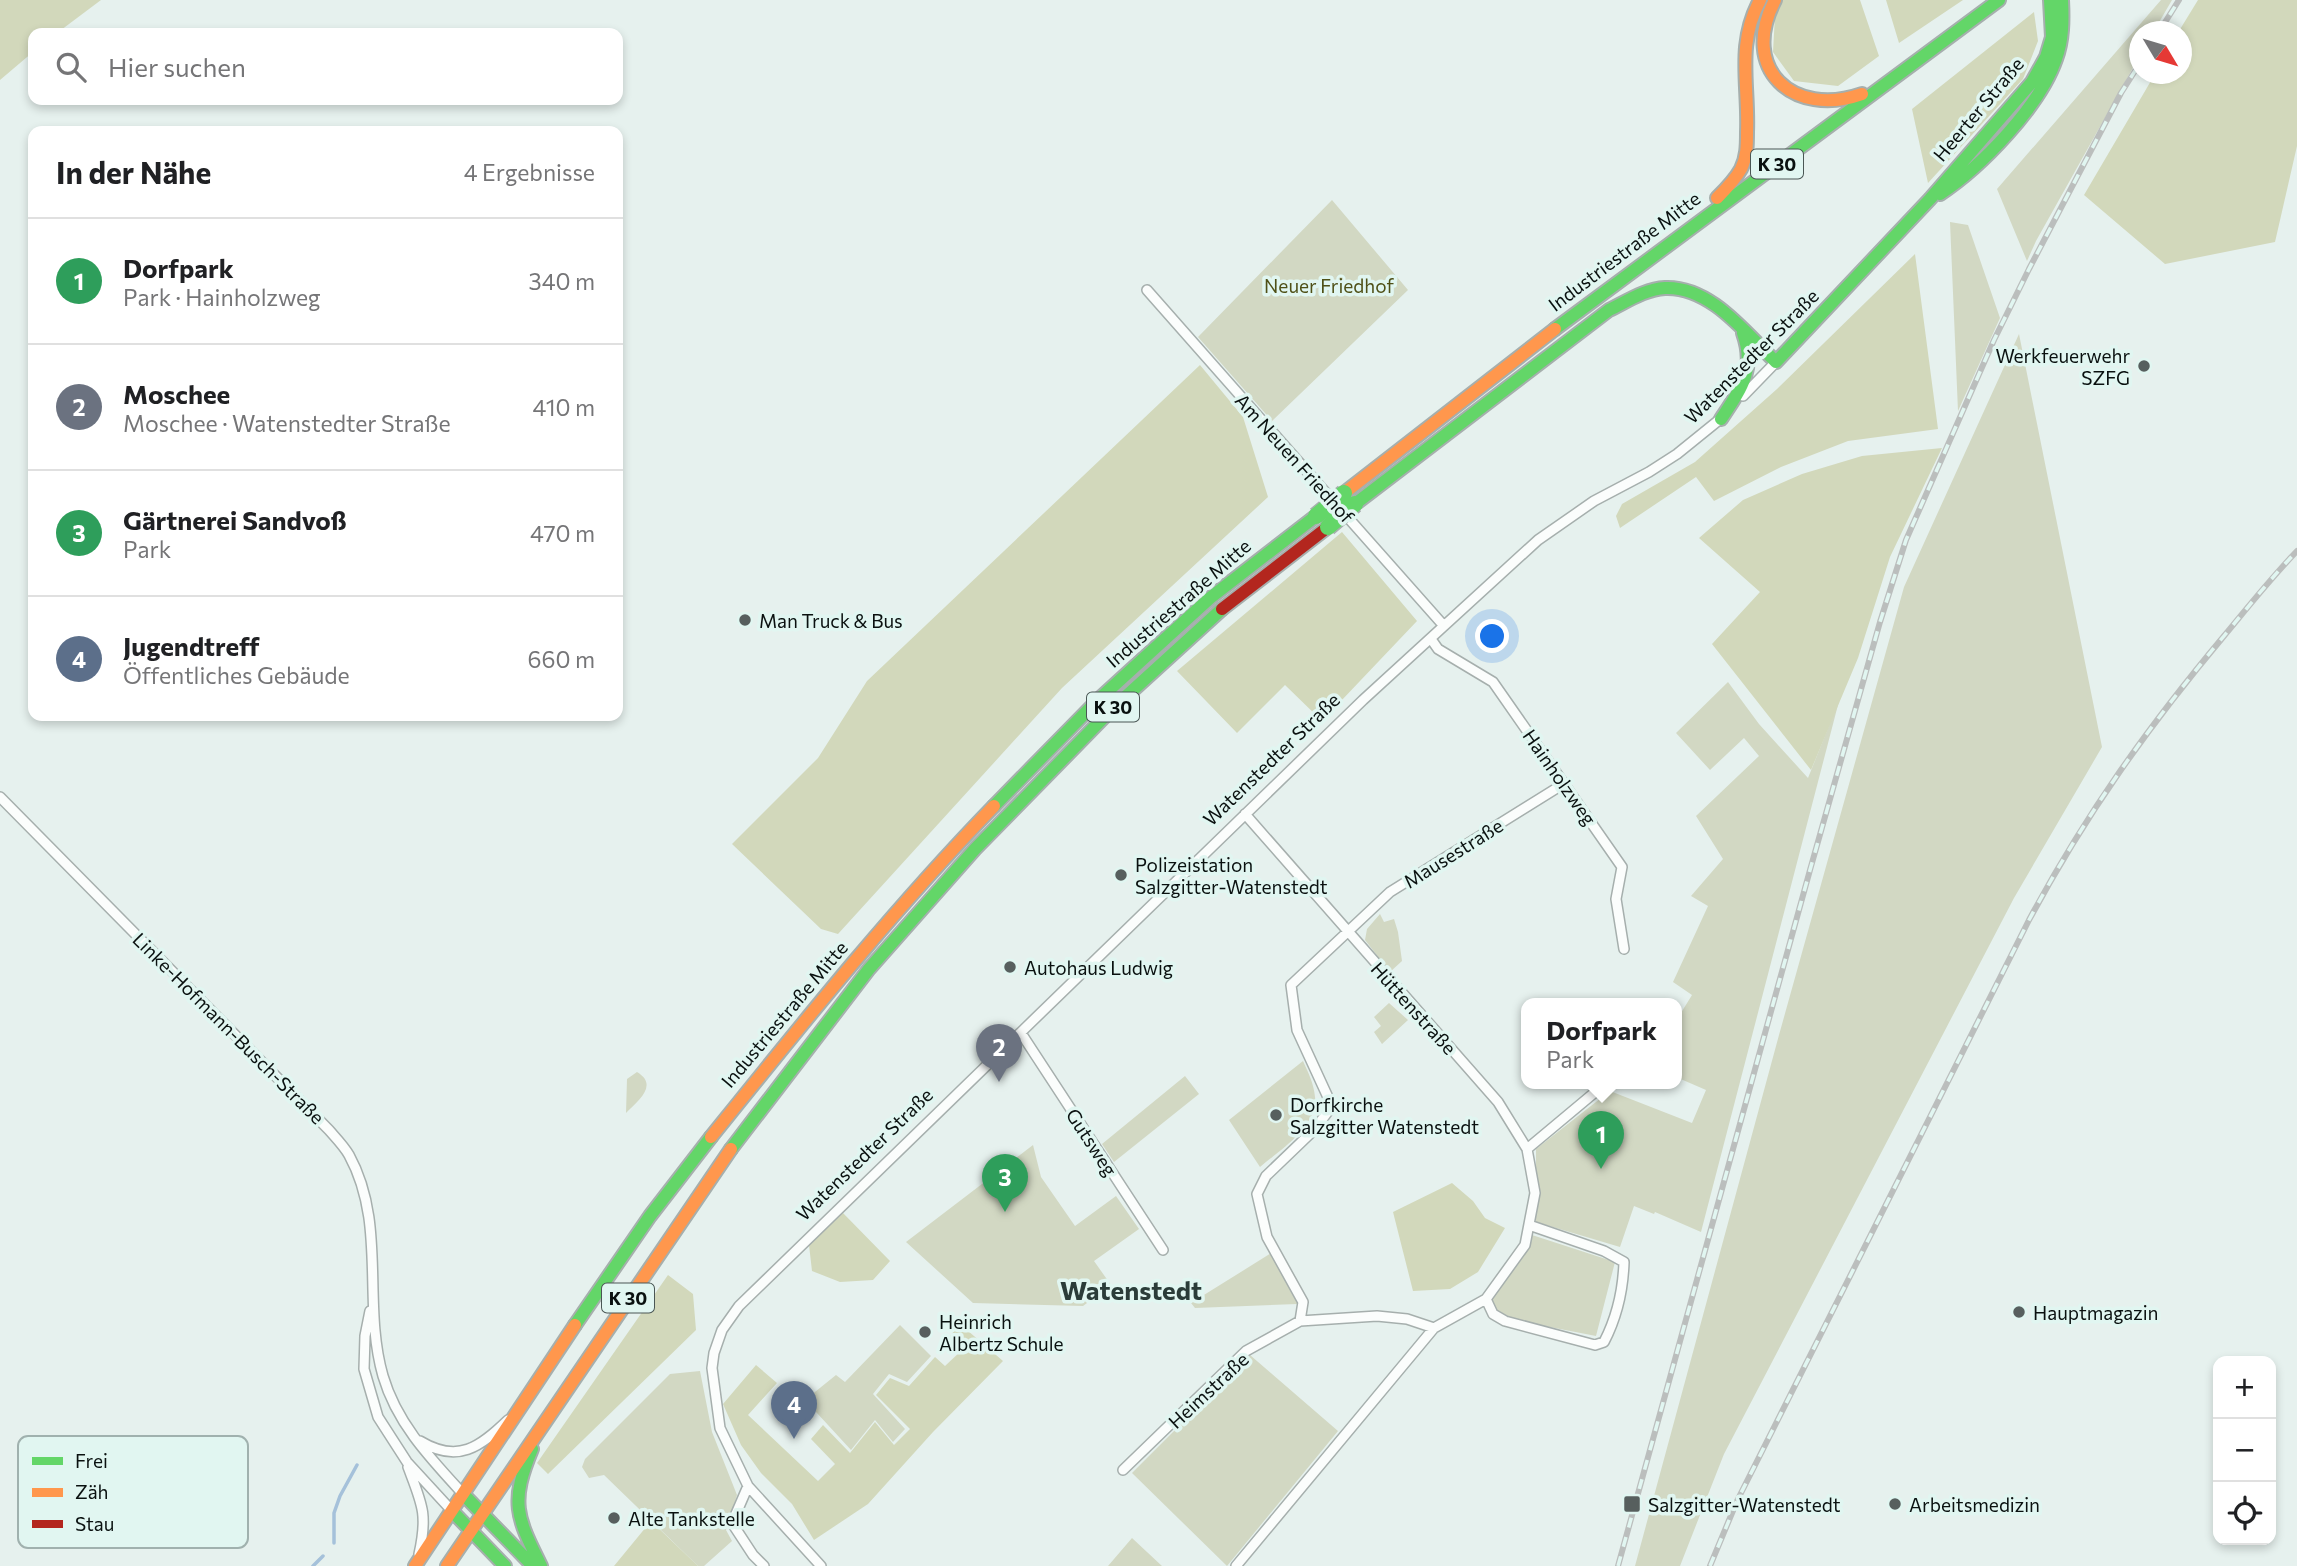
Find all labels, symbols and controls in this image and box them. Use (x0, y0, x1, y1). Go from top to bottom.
north arrow (2129, 21, 2192, 84)
search box (28, 28, 623, 105)
icon: search (52, 48, 90, 86)
text: Hier suchen (108, 51, 246, 82)
street label: Heerter Straße (1928, 52, 2028, 166)
road number: K 30 (1751, 149, 1803, 178)
text: In der Nähe (56, 153, 211, 190)
text: 4 Ergebnisse (464, 158, 595, 186)
street label: Industriestraße Mitte (1544, 186, 1704, 316)
text: Dorfpark (123, 252, 234, 283)
text: 1 (74, 267, 84, 295)
text: 340 m (529, 267, 595, 295)
park label: Neuer Friedhof (1264, 274, 1394, 297)
text: Park · Hainholzweg (123, 283, 321, 311)
street label: Watenstedter Straße (1679, 284, 1823, 428)
place label: Werkfeuerwehr SZFG (1995, 344, 2130, 389)
marker: Werkfeuerwehr SZFG (2136, 358, 2152, 374)
text: Moschee (123, 378, 230, 409)
street label: Am Neuen Friedhof (1231, 388, 1360, 528)
text: 2 (72, 393, 86, 421)
text: 410 m (533, 393, 595, 421)
text: Moschee · Watenstedter Straße (123, 409, 451, 437)
text: Gärtnerei Sandvoß (123, 504, 347, 535)
text: 3 (72, 519, 86, 547)
text: 470 m (530, 519, 595, 547)
street label: Industriestraße Mitte (1101, 534, 1255, 672)
text: Park (123, 535, 171, 563)
place label: Man Truck & Bus (759, 609, 903, 632)
marker: Man Truck & Bus (737, 612, 753, 628)
your location (1475, 619, 1509, 653)
text: Jugendtreff (123, 630, 260, 661)
text: 4 (72, 645, 86, 673)
text: 660 m (528, 645, 595, 673)
text: Öffentliches Gebäude (123, 661, 350, 689)
street label: Watenstedter Straße (1198, 688, 1344, 830)
road number: K 30 (1087, 692, 1139, 722)
street label: Hainholzweg (1519, 725, 1601, 829)
street label: Mausestraße (1399, 813, 1507, 893)
place label: Polizeistation Salzgitter-Watenstedt (1135, 853, 1328, 898)
marker: Polizeistation Salzgitter-Watenstedt (1113, 867, 1129, 883)
street label: Linke-Hofmann-Busch-Straße (128, 927, 330, 1129)
street label: Industriestraße Mitte (716, 936, 852, 1092)
place label: Autohaus Ludwig (1024, 956, 1173, 979)
street label: Hüttenstraße (1366, 957, 1462, 1059)
marker: Autohaus Ludwig (1002, 959, 1018, 975)
popup (1521, 998, 1682, 1089)
text: Dorfpark (1546, 1014, 1657, 1045)
pin: 2 (976, 1024, 1022, 1082)
text: Park (1546, 1045, 1594, 1073)
street label: Watenstedter Straße (791, 1083, 937, 1225)
place label: Dorfkirche Salzgitter Watenstedt (1290, 1093, 1479, 1138)
street label: Gutsweg (1062, 1104, 1122, 1180)
marker: Dorfkirche Salzgitter Watenstedt (1268, 1107, 1284, 1123)
pin: 1 (1578, 1111, 1624, 1169)
pin: 3 (982, 1154, 1028, 1212)
district label: Watenstedt (1060, 1274, 1202, 1305)
road number: K 30 (602, 1283, 654, 1312)
place label: Hauptmagazin (2033, 1301, 2159, 1324)
marker: Hauptmagazin (2011, 1304, 2027, 1320)
place label: Heinrich Albertz Schule (939, 1310, 1064, 1355)
marker: Heinrich Albertz Schule (917, 1324, 933, 1340)
street label: Heimstraße (1163, 1347, 1253, 1433)
map controls (2213, 1356, 2276, 1545)
button: + (2213, 1356, 2276, 1419)
pin: 4 (771, 1381, 817, 1439)
button: − (2213, 1419, 2276, 1482)
legend (18, 1436, 248, 1548)
text: Frei (75, 1449, 108, 1472)
text: Zäh (75, 1480, 109, 1503)
button: locate (2213, 1482, 2276, 1545)
place label: Salzgitter-Watenstedt (1648, 1493, 1841, 1516)
place label: Arbeitsmedizin (1909, 1493, 2040, 1516)
marker: Salzgitter-Watenstedt (1622, 1494, 1642, 1514)
marker: Arbeitsmedizin (1887, 1496, 1903, 1512)
place label: Alte Tankstelle (628, 1507, 755, 1530)
marker: Alte Tankstelle (606, 1510, 622, 1526)
text: Stau (75, 1512, 114, 1535)

